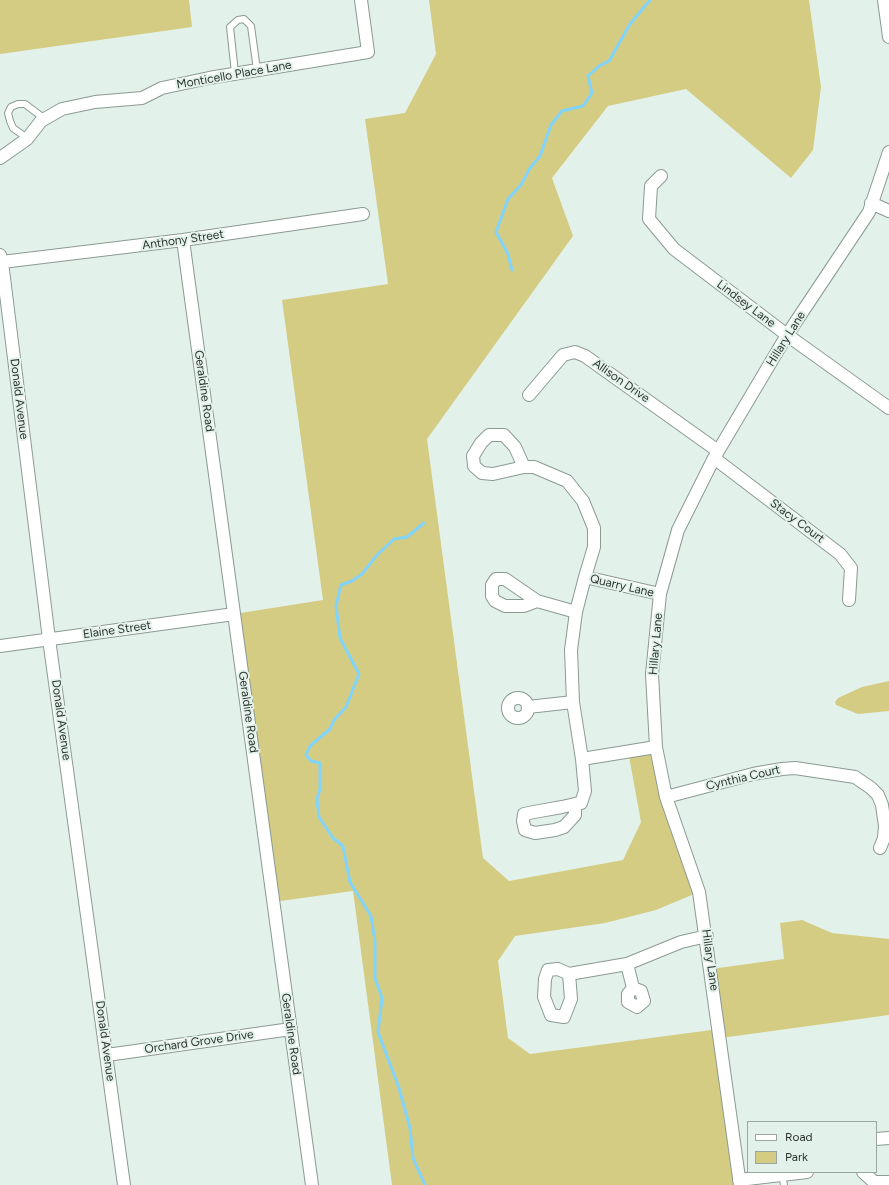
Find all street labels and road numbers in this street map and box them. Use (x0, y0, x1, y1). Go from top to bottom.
street label: Monticello Place Lane (175, 58, 293, 92)
street label: Anthony Street (141, 227, 225, 253)
street label: Lindsey Lane (714, 277, 778, 331)
street label: Hillary Lane (763, 309, 809, 369)
street label: Geraldine Road (191, 349, 217, 433)
street label: Allison Drive (590, 356, 652, 406)
street label: Donald Avenue (7, 358, 31, 440)
street label: Stacy Court (767, 496, 827, 546)
street label: Quarry Lane (589, 572, 655, 600)
street label: Hillary Lane (646, 612, 666, 676)
street label: Elaine Street (82, 618, 152, 642)
street label: Geraldine Road (235, 670, 261, 754)
street label: Donald Avenue (48, 679, 74, 761)
street label: Cynthia Court (705, 762, 781, 794)
street label: Hillary Lane (699, 928, 721, 992)
street label: Geraldine Road (278, 992, 304, 1076)
street label: Donald Avenue (92, 1000, 118, 1082)
street label: Orchard Grove Drive (143, 1027, 255, 1057)

